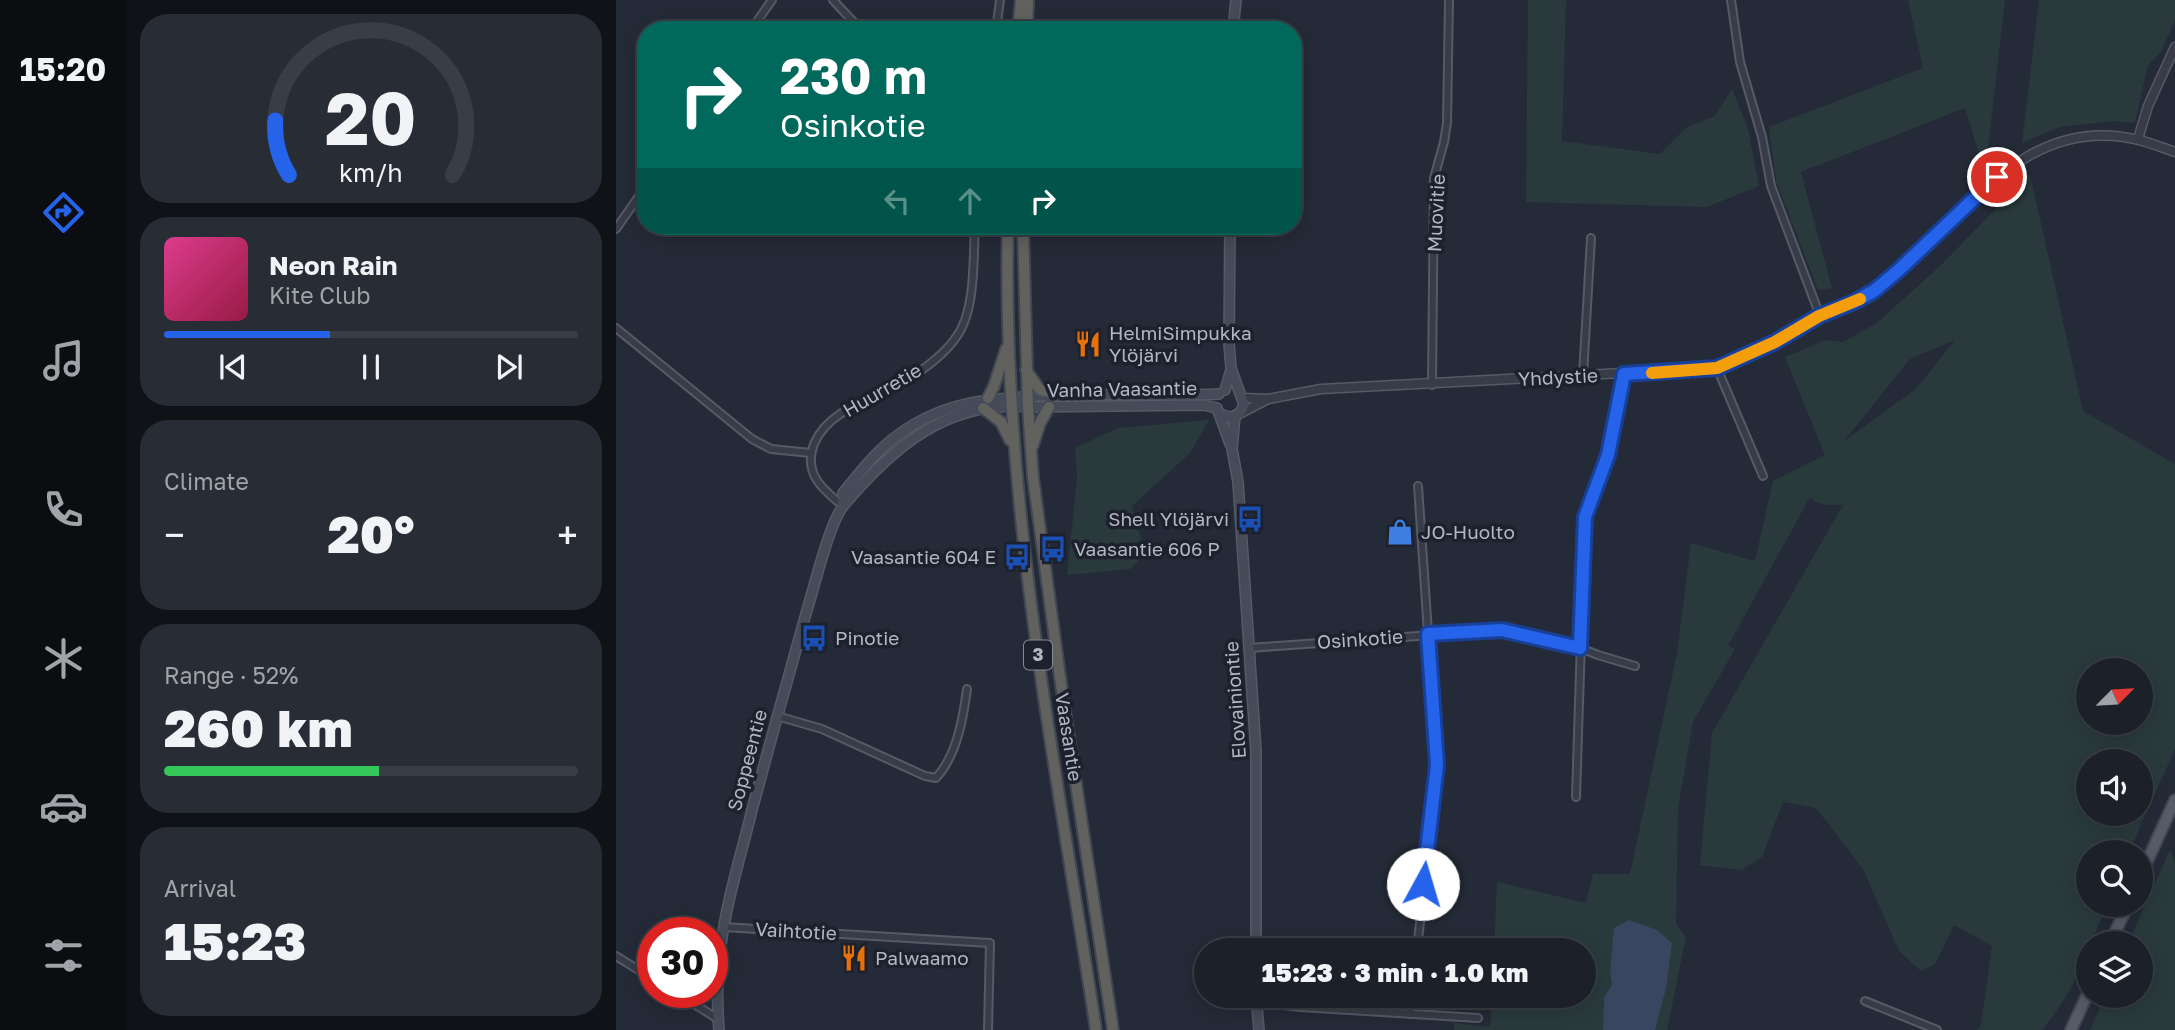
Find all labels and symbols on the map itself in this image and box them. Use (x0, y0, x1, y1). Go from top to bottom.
pin (1967, 147, 2027, 207)
street label: Muovitie (1422, 173, 1449, 253)
place label: HelmiSimpukka Ylöjärvi (1109, 321, 1252, 366)
restaurant icon: HelmiSimpukka Ylöjärvi (1073, 329, 1103, 359)
street label: Huurretie (838, 358, 925, 421)
street label: Yhdystie (1517, 363, 1598, 390)
street label: Vanha Vaasantie (1047, 376, 1197, 401)
bus stop icon: Shell Ylöjärvi (1235, 504, 1265, 534)
place label: Shell Ylöjärvi (1108, 507, 1229, 530)
shop icon: JO-Huolto (1385, 517, 1415, 547)
place label: JO-Huolto (1421, 520, 1515, 543)
bus stop icon: Vaasantie 606 P (1038, 534, 1068, 564)
place label: Vaasantie 606 P (1074, 537, 1220, 560)
bus stop icon: Vaasantie 604 E (1002, 542, 1032, 572)
place label: Vaasantie 604 E (851, 545, 996, 568)
bus stop icon: Pinotie (799, 623, 829, 653)
street label: Osinkotie (1316, 624, 1404, 653)
place label: Pinotie (835, 626, 899, 649)
road number: 3 (1024, 640, 1052, 670)
street label: Elovainiontie (1219, 640, 1250, 760)
north arrow (2076, 658, 2152, 735)
street label: Vaasantie (1051, 691, 1088, 783)
street label: Soppeentie (722, 707, 771, 813)
position arrow (1386, 847, 1460, 921)
speed limit sign: 30 (637, 917, 728, 1008)
street label: Vaihtotie (755, 917, 837, 944)
restaurant icon: Palwaamo (839, 943, 869, 973)
place label: Palwaamo (875, 946, 969, 969)

